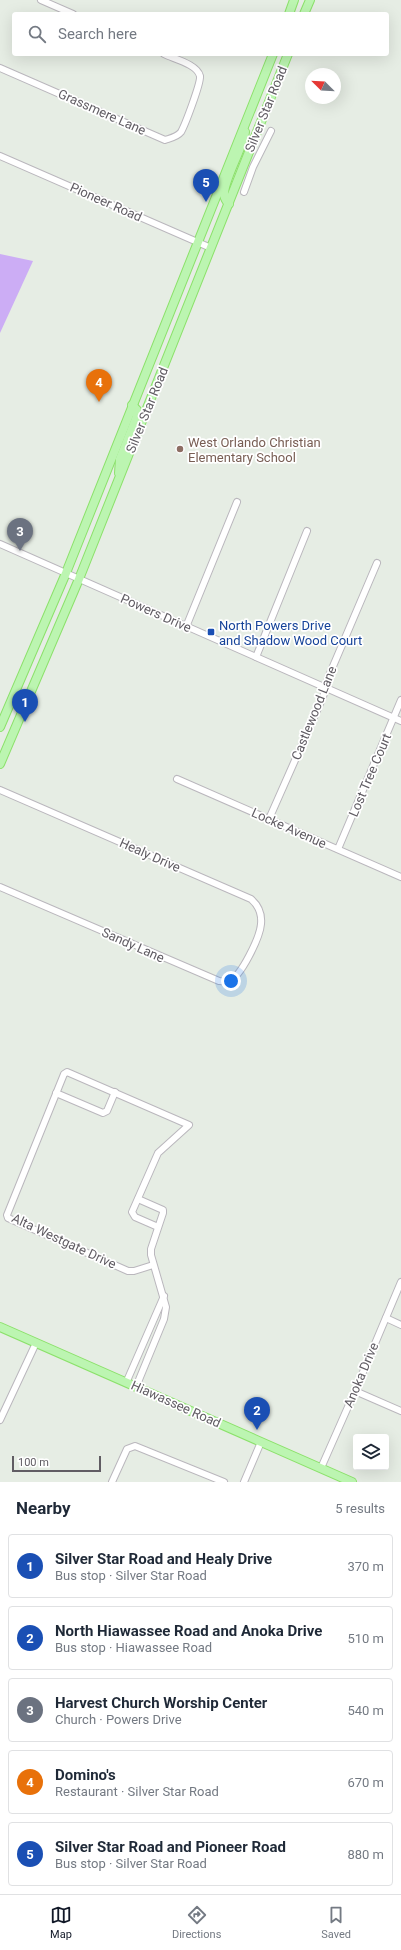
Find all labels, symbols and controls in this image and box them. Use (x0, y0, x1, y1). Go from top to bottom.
search box (12, 12, 389, 56)
icon: search (26, 23, 48, 45)
text: Search here (58, 25, 137, 43)
street label: Silver Star Road (242, 64, 290, 154)
north arrow (305, 68, 341, 104)
street label: Grassmere Lane (56, 86, 148, 138)
pin: 5 (193, 169, 219, 202)
street label: Pioneer Road (68, 179, 144, 225)
street label: Silver Star Road (123, 365, 171, 455)
pin: 4 (86, 369, 112, 402)
place label: West Orlando Christian Elementary School (188, 435, 321, 465)
marker: West Orlando Christian Elementary School (175, 444, 185, 454)
pin: 3 (7, 518, 33, 551)
street label: Powers Drive (118, 591, 194, 635)
place label: North Powers Drive and Shadow Wood Court (219, 618, 362, 648)
marker: North Powers Drive and Shadow Wood Court (206, 627, 216, 637)
street label: Castlewood Lane (288, 664, 340, 762)
pin: 1 (12, 689, 38, 722)
street label: Lost Tree Court (346, 731, 394, 819)
street label: Locke Avenue (249, 805, 329, 851)
street label: Healy Drive (117, 835, 183, 875)
street label: Sandy Lane (99, 925, 167, 965)
your location (221, 971, 241, 991)
street label: Alta Westgate Drive (9, 1210, 119, 1272)
street label: Anoka Drive (341, 1340, 381, 1410)
street label: Hiawassee Road (129, 1378, 223, 1430)
pin: 2 (244, 1397, 270, 1430)
map controls (353, 1434, 389, 1470)
button: layers (353, 1434, 389, 1470)
scale bar (12, 1454, 101, 1473)
text: 100 m (18, 1456, 49, 1469)
text: Nearby (16, 1498, 71, 1518)
text: 5 results (335, 1501, 385, 1516)
text: Silver Star Road and Healy Drive (55, 1550, 272, 1568)
text: 1 (26, 1559, 34, 1574)
text: 370 m (347, 1559, 384, 1574)
text: Bus stop · Silver Star Road (55, 1568, 207, 1583)
text: North Hiawassee Road and Anoka Drive (55, 1622, 322, 1640)
text: 2 (26, 1631, 34, 1646)
text: 510 m (347, 1631, 384, 1646)
text: Bus stop · Hiawassee Road (55, 1640, 212, 1655)
text: Harvest Church Worship Center (55, 1694, 267, 1712)
text: 3 (26, 1703, 34, 1718)
text: 540 m (347, 1703, 384, 1718)
text: Church · Powers Drive (55, 1712, 182, 1727)
text: Domino's (55, 1766, 116, 1784)
text: 4 (26, 1775, 34, 1790)
text: 670 m (347, 1775, 384, 1790)
text: Restaurant · Silver Star Road (55, 1784, 219, 1799)
text: Silver Star Road and Pioneer Road (55, 1838, 286, 1856)
text: 5 (26, 1847, 34, 1862)
text: 880 m (347, 1847, 384, 1862)
text: Bus stop · Silver Star Road (55, 1856, 207, 1871)
tab: Map (50, 1904, 72, 1941)
tab: Directions (172, 1904, 221, 1941)
tab: Saved (321, 1904, 351, 1941)

